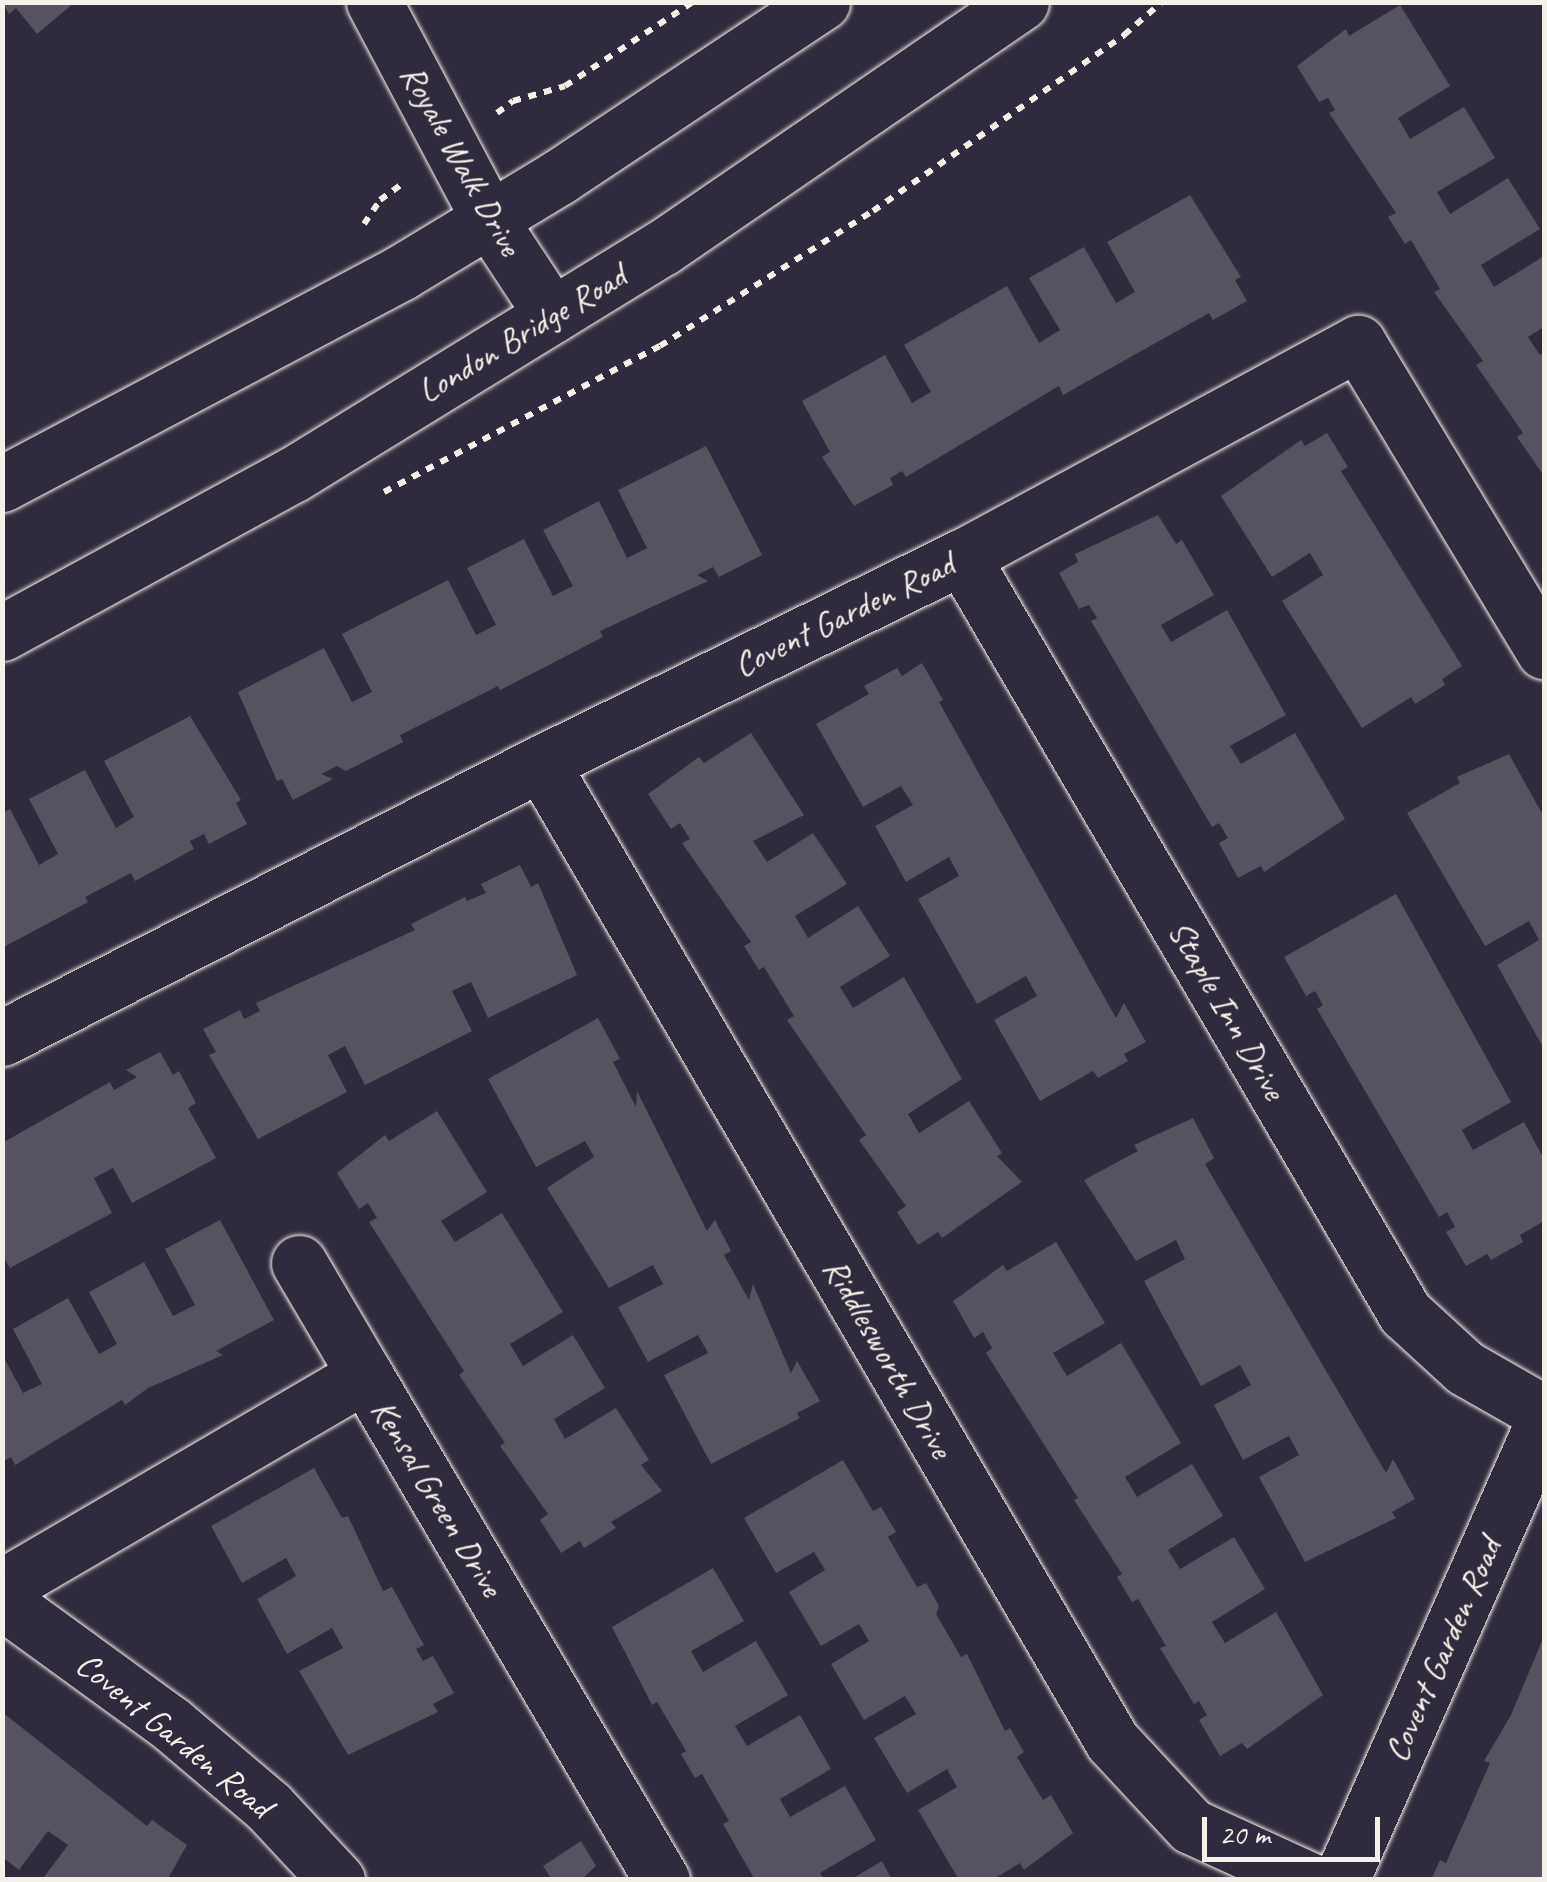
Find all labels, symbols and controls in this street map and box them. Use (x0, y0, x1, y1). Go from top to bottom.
street label: Royale Walk Drive (391, 57, 531, 263)
street label: London Bridge Road (410, 255, 634, 413)
street label: Covent Garden Road (727, 543, 961, 687)
street label: Staple Inn Drive (1159, 913, 1295, 1107)
street label: Riddlesworth Drive (814, 1251, 962, 1465)
street label: Kensal Green Drive (362, 1392, 512, 1604)
street label: Covent Garden Road (1375, 1532, 1511, 1768)
street label: Covent Garden Road (67, 1643, 281, 1827)
scale bar (1207, 1797, 1384, 1859)
text: 20 m (1219, 1815, 1270, 1853)

